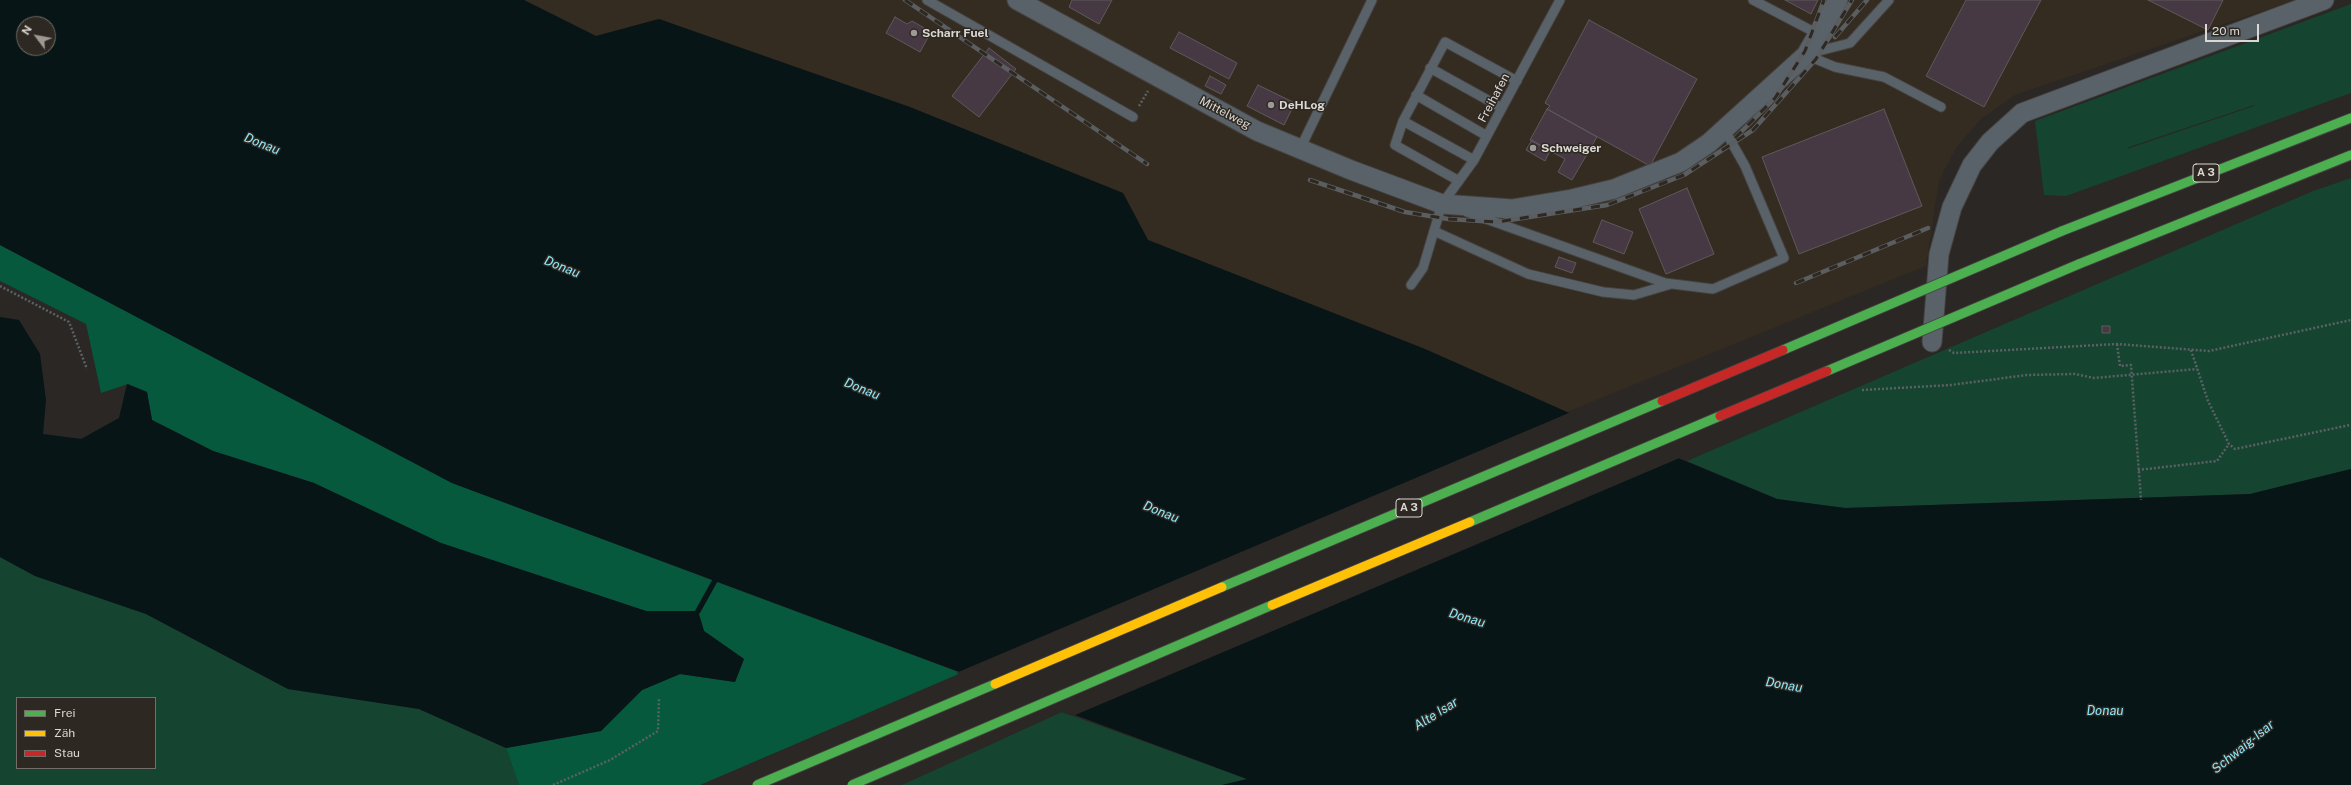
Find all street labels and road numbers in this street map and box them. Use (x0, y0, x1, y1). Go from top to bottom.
street label: Freihafen (1475, 71, 1513, 125)
street label: Mittelweg (1197, 94, 1253, 132)
road number: A 3 (2193, 164, 2219, 182)
road number: A 3 (1396, 499, 1422, 517)

